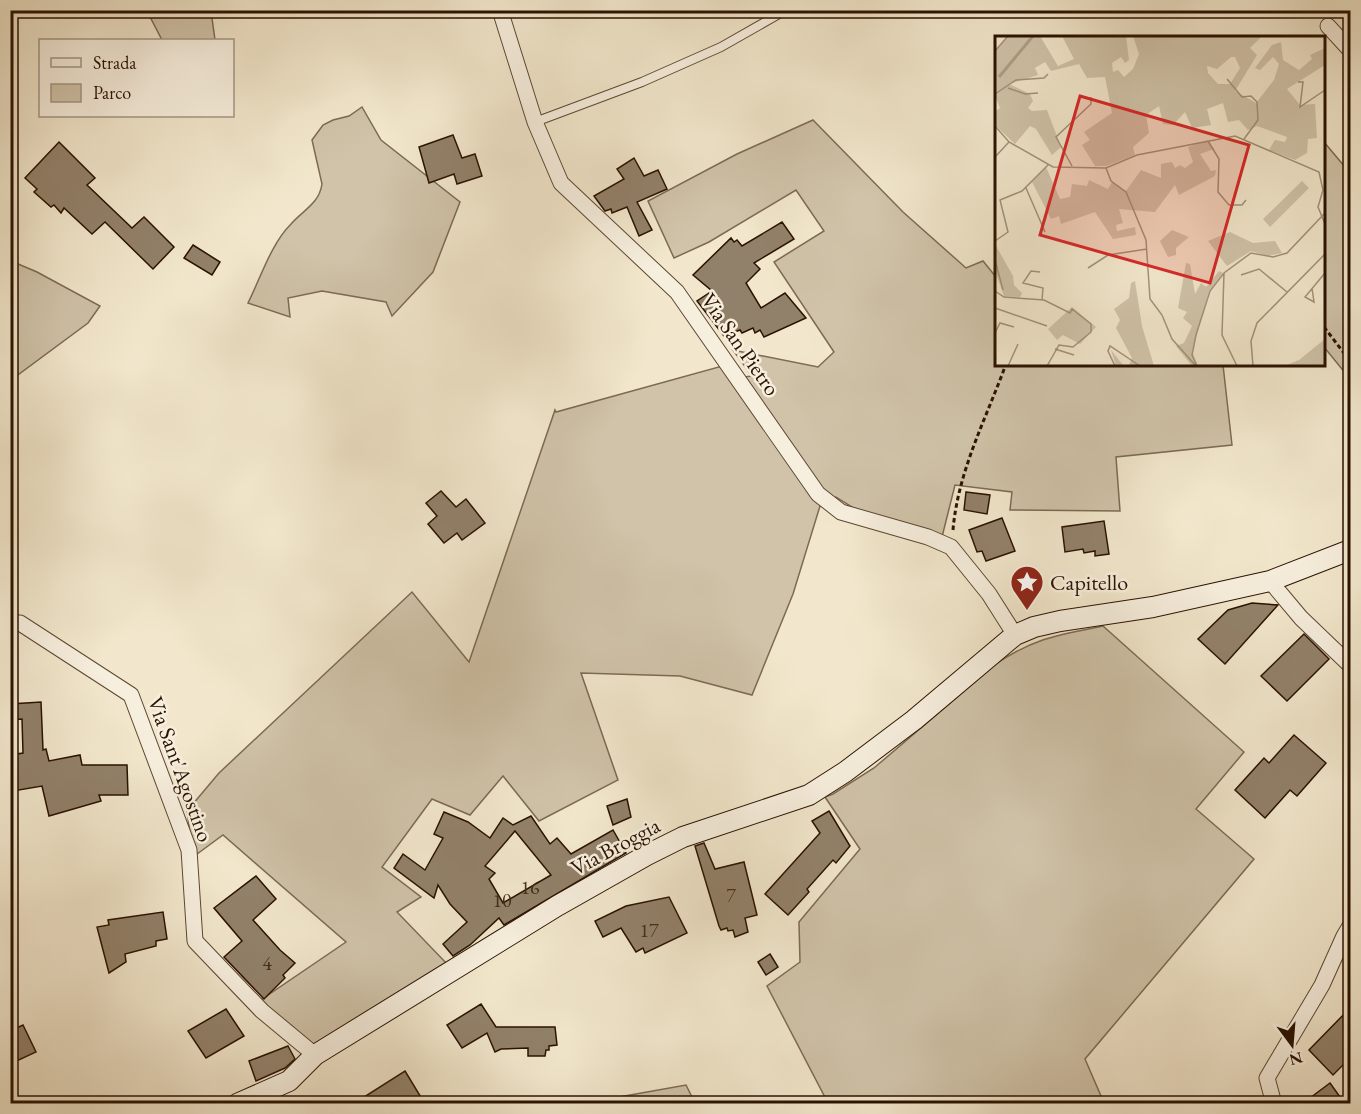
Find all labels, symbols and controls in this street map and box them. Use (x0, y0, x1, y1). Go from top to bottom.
inset map (995, 36, 1325, 366)
legend (39, 39, 234, 117)
text: Strada (93, 51, 137, 74)
text: Parco (93, 81, 131, 104)
street label: Via San Pietro (695, 287, 787, 402)
place icon: Capitello (1009, 564, 1045, 611)
place label: Capitello (1050, 568, 1128, 597)
street label: Via Sant'Agostino (141, 693, 220, 846)
street label: Via Broggia (565, 811, 665, 882)
house number: 16 (520, 874, 540, 900)
house number: 7 (726, 882, 736, 908)
house number: 10 (492, 887, 512, 913)
house number: 17 (639, 917, 659, 943)
house number: 4 (262, 950, 272, 976)
north arrow (1262, 1015, 1322, 1075)
text: N (1287, 1047, 1305, 1071)

